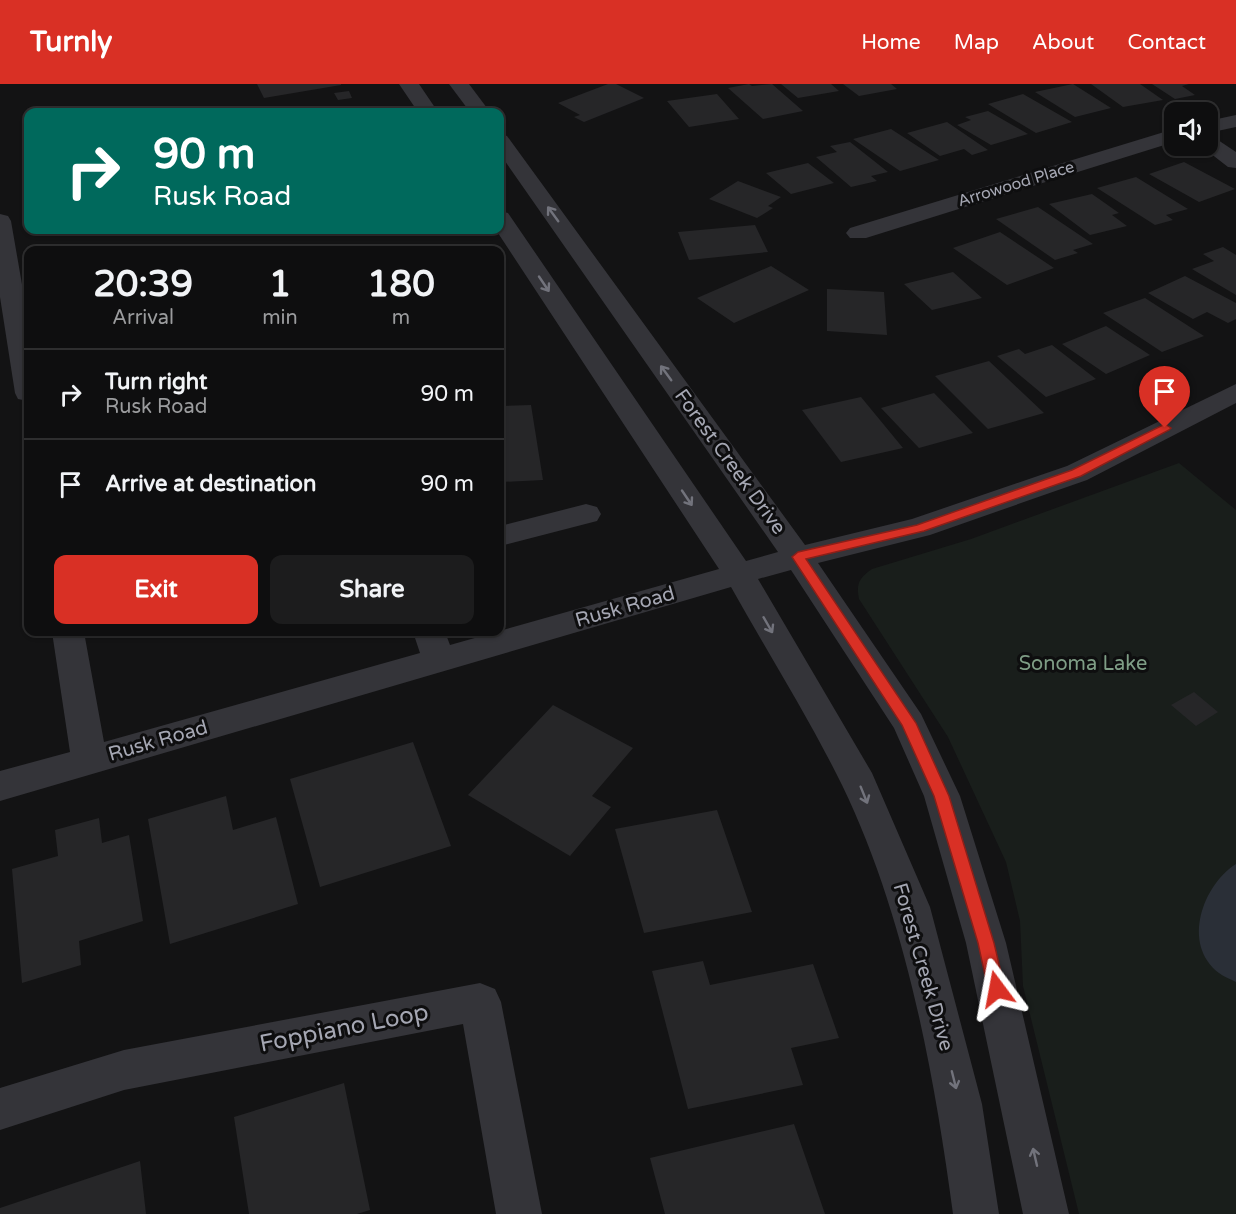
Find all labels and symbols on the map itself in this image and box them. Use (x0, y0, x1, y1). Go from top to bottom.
street label: Arrowood Place (955, 157, 1077, 211)
one-way arrow (547, 207, 559, 223)
one-way arrow (538, 275, 550, 292)
one-way arrow (660, 365, 672, 381)
pin (1139, 366, 1190, 428)
street label: Forest Creek Drive (669, 385, 791, 539)
one-way arrow (681, 489, 694, 506)
street label: Rusk Road (572, 581, 678, 633)
one-way arrow (762, 616, 774, 633)
park label: Sonoma Lake (1019, 652, 1147, 676)
street label: Rusk Road (105, 715, 211, 767)
one-way arrow (859, 785, 870, 803)
street label: Forest Creek Drive (888, 880, 958, 1054)
position arrow (965, 957, 1029, 1021)
street label: Foppiano Loop (257, 997, 431, 1059)
one-way arrow (949, 1070, 960, 1089)
one-way arrow (1028, 1147, 1040, 1166)

